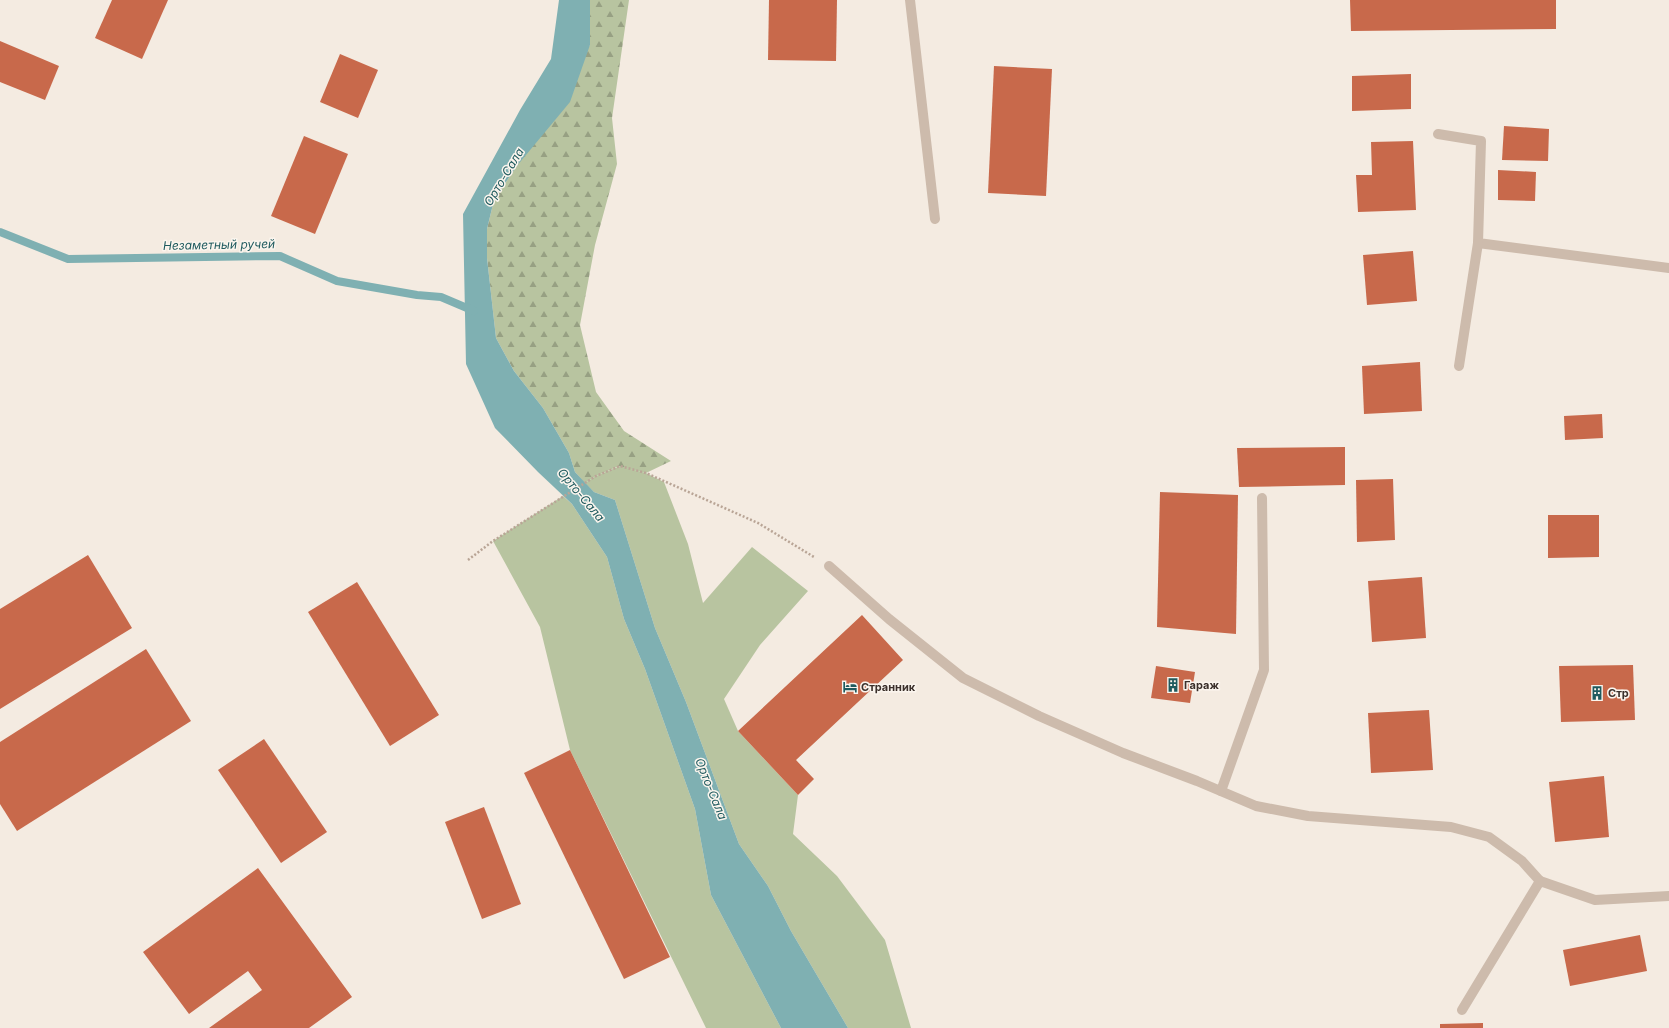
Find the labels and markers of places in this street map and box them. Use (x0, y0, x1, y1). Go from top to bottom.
building icon: Гараж (1165, 677, 1181, 693)
place label: Гараж (1184, 678, 1219, 692)
hotel icon: Странник (842, 679, 858, 695)
place label: Странник (861, 680, 916, 694)
building icon: Стр (1589, 685, 1605, 701)
place label: Стр (1608, 686, 1629, 700)

